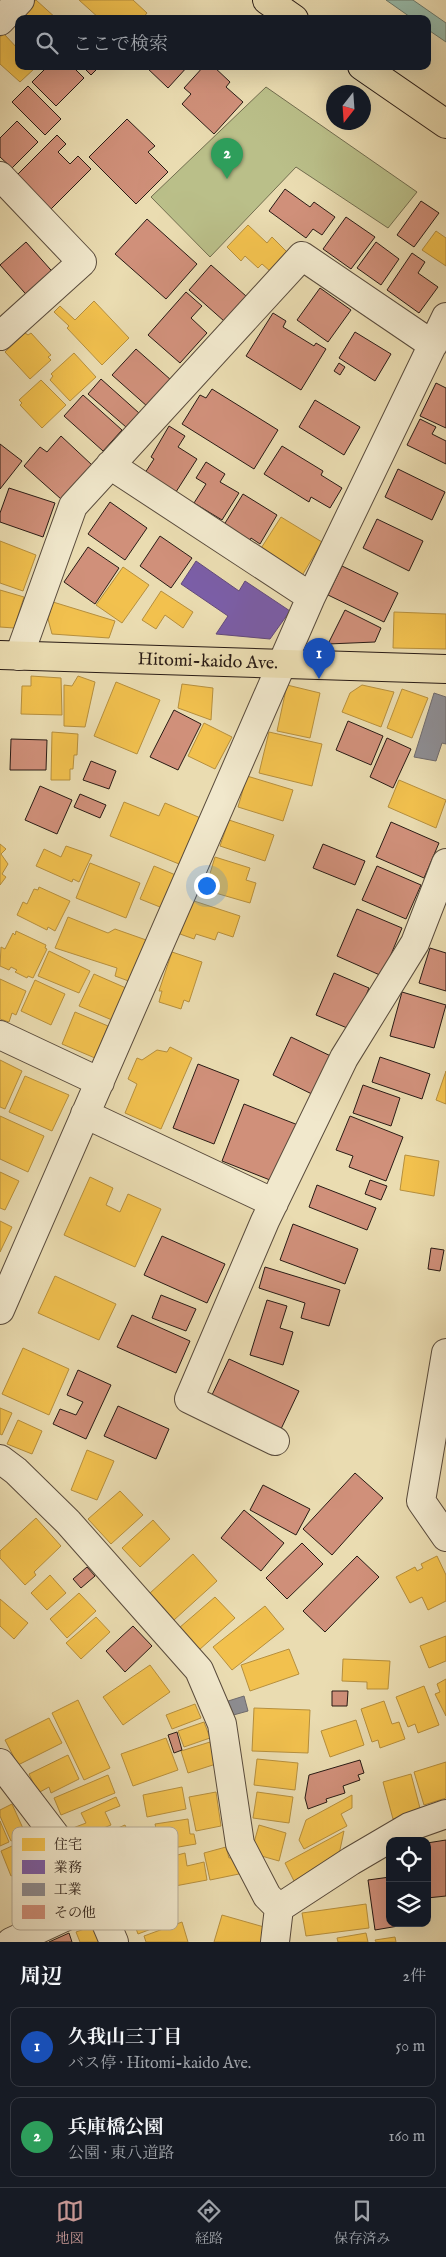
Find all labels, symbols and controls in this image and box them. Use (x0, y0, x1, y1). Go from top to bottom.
search box (15, 15, 431, 70)
icon: search (33, 29, 61, 57)
text: ここで検索 (73, 33, 168, 57)
north arrow (326, 85, 371, 130)
pin: 2 (211, 138, 243, 179)
pin: 1 (303, 638, 335, 679)
street label: Hitomi-kaido Ave. (137, 648, 278, 675)
your location (194, 873, 220, 899)
legend (12, 1827, 178, 1930)
text: 住宅 (54, 1836, 82, 1854)
map controls (386, 1837, 431, 1927)
button: locate (386, 1837, 431, 1882)
text: 業務 (54, 1859, 82, 1877)
text: 工業 (54, 1881, 82, 1899)
button: layers (386, 1882, 431, 1927)
text: その他 (54, 1904, 96, 1922)
text: 周辺 (20, 1964, 62, 1991)
text: 2件 (402, 1967, 426, 1987)
text: 久我山三丁目 (68, 2026, 182, 2050)
text: 1 (34, 2037, 40, 2057)
text: 50 m (396, 2037, 425, 2057)
text: バス停 · Hitomi-kaido Ave. (68, 2054, 251, 2074)
text: 兵庫橋公園 (68, 2116, 163, 2140)
text: 2 (33, 2127, 41, 2147)
text: 160 m (389, 2127, 425, 2147)
text: 公園 · 東八道路 (68, 2144, 175, 2164)
tab: 地図 (56, 2197, 84, 2248)
tab: 経路 (195, 2197, 223, 2248)
tab: 保存済み (334, 2197, 390, 2248)

